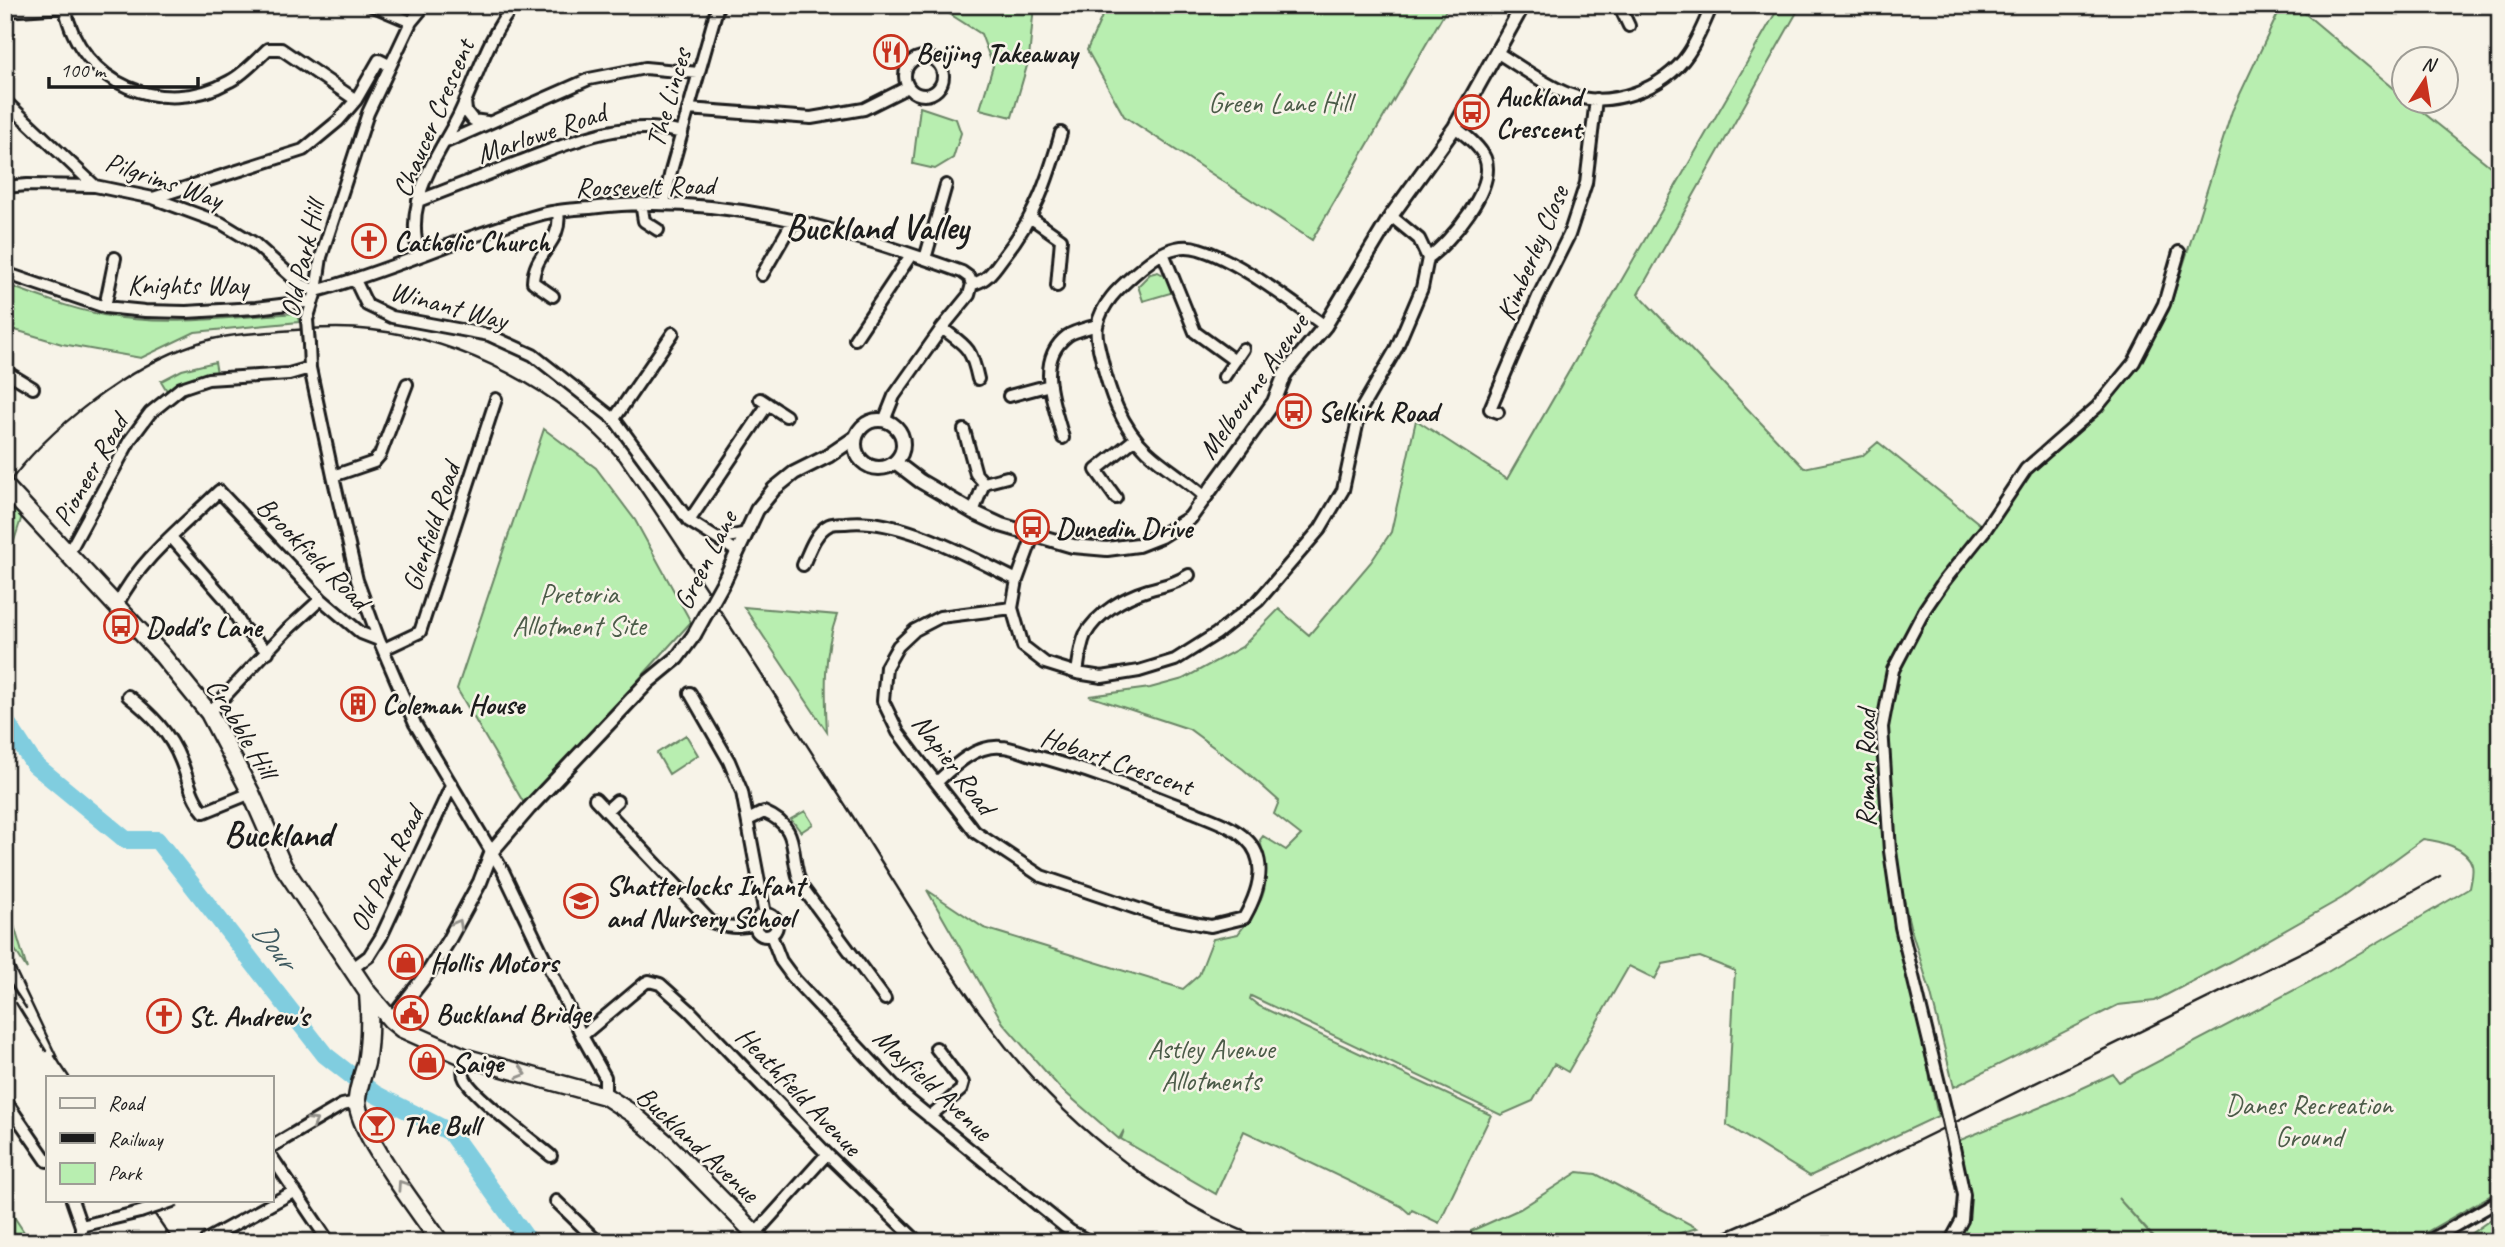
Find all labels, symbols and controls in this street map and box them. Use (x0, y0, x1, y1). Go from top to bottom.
street label: Chaucer Crescent (384, 31, 483, 202)
restaurant icon: Beijing Takeaway (872, 33, 910, 71)
place label: Beijing Takeaway (916, 35, 1081, 70)
street label: The Linces (637, 42, 699, 151)
scale bar (49, 46, 198, 90)
north arrow (2390, 46, 2460, 116)
text: N (2420, 51, 2440, 78)
text: 100 m (60, 57, 107, 83)
place label: Auckland Crescent (1496, 79, 1586, 146)
park label: Green Lane Hill (1208, 85, 1357, 120)
street label: Marlowe Road (472, 93, 614, 171)
bus stop icon: Auckland Crescent (1453, 93, 1491, 131)
street label: Pilgrims Way (101, 144, 230, 217)
street label: Roosevelt Road (575, 167, 719, 205)
street label: Kimberley Close (1488, 179, 1577, 326)
street label: Old Park Hill (272, 192, 334, 321)
district label: Buckland Valley (785, 205, 972, 250)
church icon: Catholic Church (350, 222, 388, 260)
place label: Catholic Church (394, 224, 551, 259)
street label: Knights Way (128, 267, 251, 302)
street label: Winant Way (387, 273, 514, 338)
street label: Melbourne Avenue (1190, 305, 1317, 466)
bus stop icon: Selkirk Road (1275, 392, 1313, 430)
place label: Selkirk Road (1318, 394, 1443, 429)
street label: Pioneer Road (44, 404, 138, 532)
street label: Glenfield Road (394, 455, 469, 596)
street label: Brookfield Road (249, 489, 380, 620)
street label: Green Lane (665, 503, 746, 615)
bus stop icon: Dunedin Drive (1013, 508, 1051, 546)
place label: Dunedin Drive (1056, 510, 1195, 545)
park label: Pretoria Allotment Site (512, 576, 648, 643)
bus stop icon: Dodd's Lane (102, 607, 140, 645)
place label: Dodd's Lane (146, 609, 264, 644)
street label: Crabble Hill (198, 671, 288, 789)
building icon: Coleman House (339, 685, 377, 723)
place label: Coleman House (382, 687, 527, 722)
street label: Roman Road (1848, 705, 1883, 827)
street label: Napier Road (905, 706, 1006, 825)
street label: Hobart Crescent (1036, 719, 1200, 804)
street label: Old Park Road (341, 797, 433, 937)
district label: Buckland (224, 812, 338, 857)
place label: Shatterlocks Infant and Nursery School (606, 868, 809, 935)
school or university icon: Shatterlocks Infant and Nursery School (562, 882, 600, 920)
water label: Dour (245, 914, 309, 981)
one-way arrow (450, 919, 463, 931)
shop icon: Hollis Motors (387, 943, 425, 981)
place label: Hollis Motors (430, 945, 561, 980)
public building icon: Buckland Bridge (392, 994, 430, 1032)
place label: Buckland Bridge (436, 996, 593, 1031)
church icon: St. Andrew's (145, 997, 183, 1035)
place label: St. Andrew's (188, 999, 312, 1034)
street label: Heathfield Avenue (728, 1019, 871, 1165)
street label: Mayfield Avenue (866, 1020, 1001, 1149)
park label: Astley Avenue Allotments (1147, 1031, 1277, 1098)
shop icon: Saige (408, 1043, 446, 1081)
place label: Saige (452, 1045, 506, 1080)
one-way arrow (515, 1065, 527, 1079)
legend (46, 1076, 273, 1202)
street label: Buckland Avenue (629, 1078, 768, 1211)
park label: Danes Recreation Ground (2225, 1087, 2394, 1154)
text: Road (108, 1090, 147, 1116)
bar icon: The Bull (358, 1106, 396, 1144)
place label: The Bull (402, 1108, 485, 1143)
one-way arrow (306, 1117, 319, 1130)
text: Railway (108, 1126, 164, 1152)
text: Park (108, 1160, 143, 1186)
one-way arrow (397, 1180, 410, 1193)

